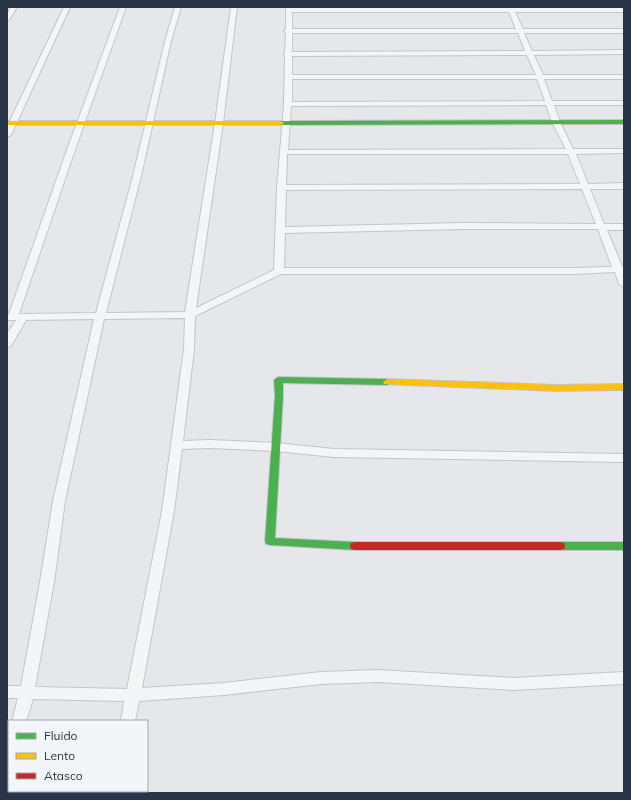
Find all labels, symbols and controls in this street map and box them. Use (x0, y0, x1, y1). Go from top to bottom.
legend (8, 720, 148, 792)
text: Fluido (44, 728, 78, 743)
text: Lento (44, 748, 75, 763)
text: Atasco (44, 768, 83, 783)

